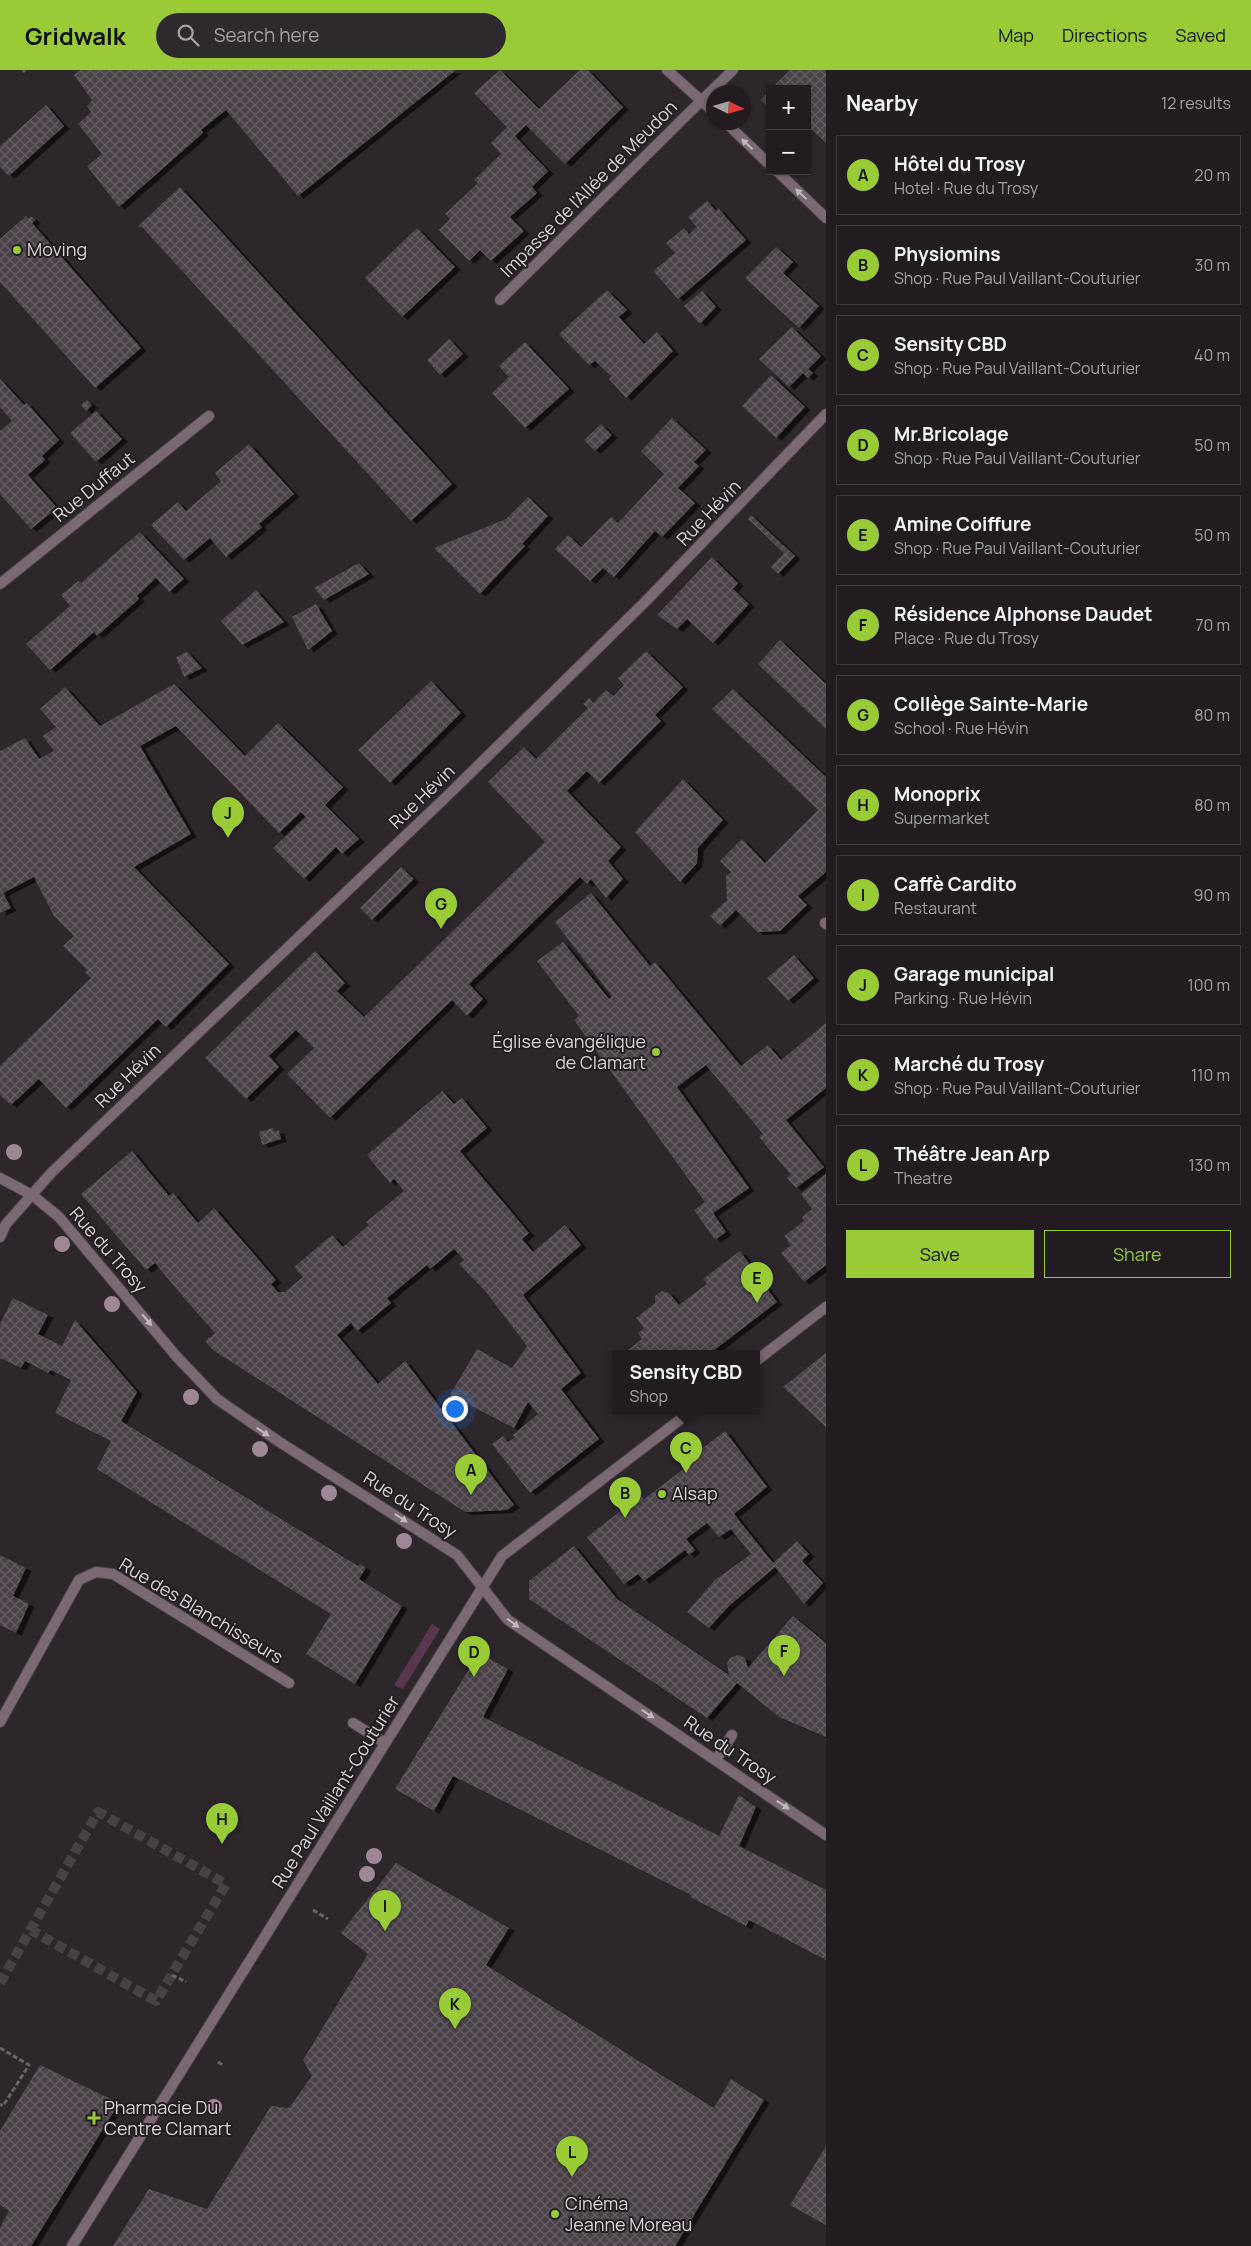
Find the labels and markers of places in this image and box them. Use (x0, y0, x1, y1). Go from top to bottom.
place label: Moving (27, 237, 87, 261)
marker: Moving (11, 244, 23, 256)
pin: J (212, 797, 244, 838)
pin: G (425, 888, 457, 929)
place label: Église évangélique de Clamart (492, 1029, 646, 1074)
marker: Église évangélique de Clamart (650, 1046, 662, 1058)
pin: E (741, 1262, 773, 1303)
pin: C (670, 1432, 702, 1473)
pin: A (455, 1454, 487, 1495)
pin: B (609, 1477, 641, 1518)
place label: Alsap (672, 1481, 718, 1505)
marker: Alsap (656, 1488, 668, 1500)
pin: F (768, 1635, 800, 1676)
pin: D (458, 1636, 490, 1677)
pin: H (206, 1803, 238, 1844)
pin: I (369, 1890, 401, 1931)
pin: K (439, 1988, 471, 2029)
place label: Pharmacie Du Centre Clamart (104, 2095, 232, 2140)
marker: Pharmacie Du Centre Clamart (88, 2112, 100, 2124)
pin: L (556, 2136, 588, 2177)
place label: Cinéma Jeanne Moreau (565, 2191, 692, 2236)
marker: Cinéma Jeanne Moreau (549, 2208, 561, 2220)

